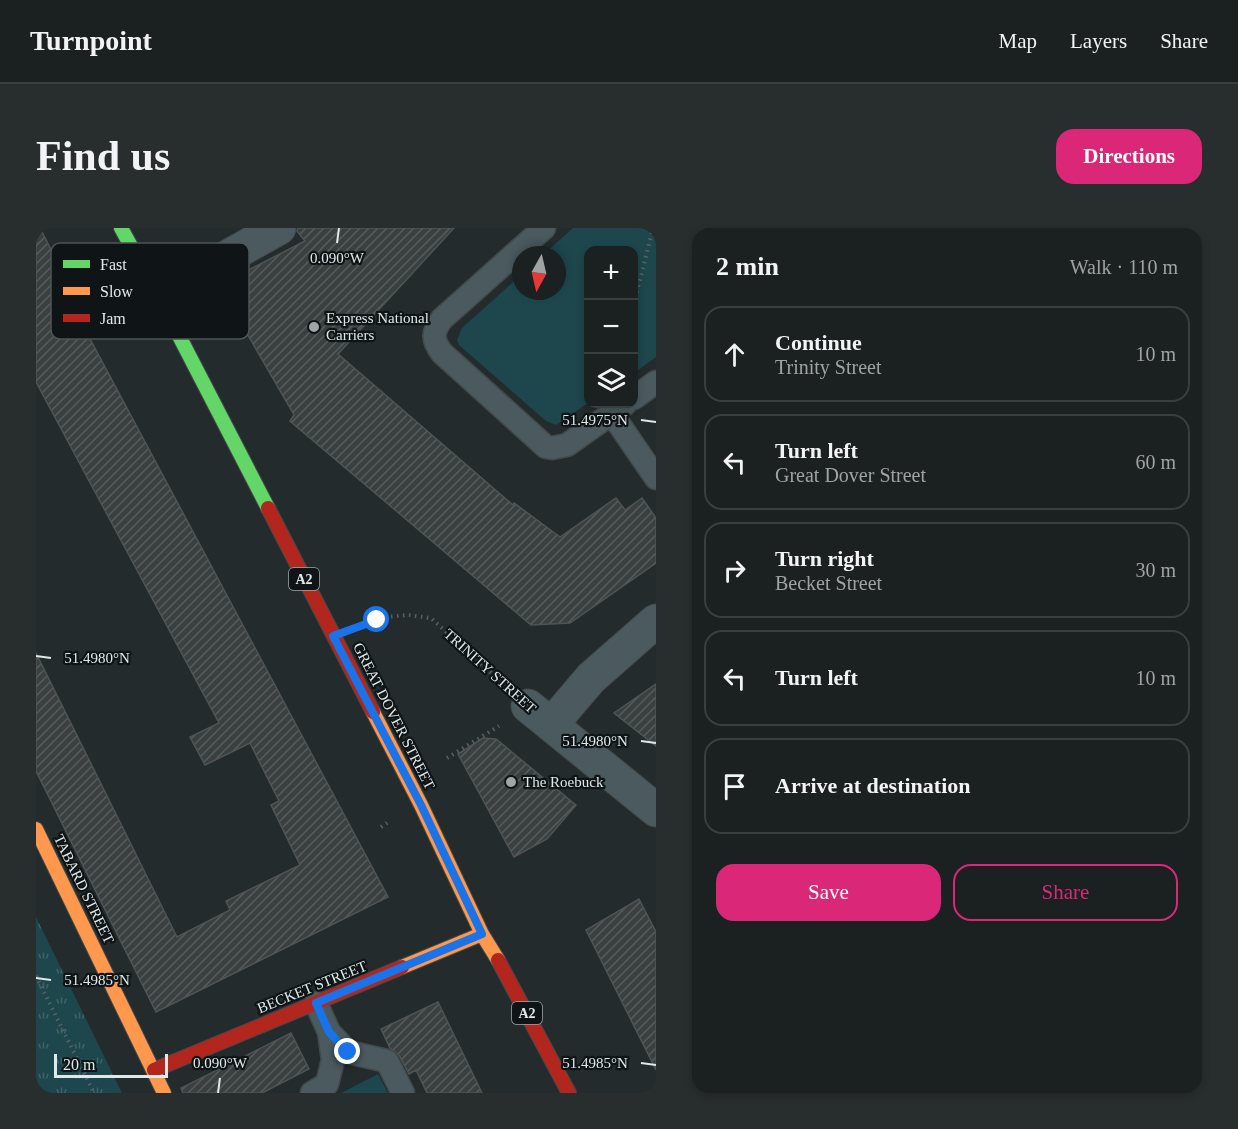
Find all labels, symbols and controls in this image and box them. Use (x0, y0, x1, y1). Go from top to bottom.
text: Turnpoint (30, 25, 152, 56)
text: Map (999, 29, 1037, 53)
text: Layers (1070, 29, 1127, 53)
text: Share (1160, 29, 1208, 53)
button: Directions (1056, 129, 1202, 184)
text: Find us (36, 133, 170, 179)
legend (51, 243, 249, 339)
north arrow (512, 246, 566, 300)
map controls (584, 246, 638, 408)
button: + (584, 246, 638, 300)
text: 0.090°W (310, 250, 365, 266)
text: 2 min (716, 252, 779, 281)
text: Fast (100, 256, 127, 273)
text: Walk · 110 m (1070, 256, 1178, 278)
text: Slow (100, 283, 133, 300)
button: − (584, 300, 638, 354)
text: Jam (100, 310, 126, 327)
place label: Express National Carriers (326, 310, 429, 343)
marker: Express National Carriers (307, 320, 321, 334)
text: Continue (775, 330, 862, 355)
icon: ahead (718, 338, 751, 371)
text: 10 m (1135, 343, 1176, 365)
button: layers (584, 354, 638, 408)
text: Trinity Street (775, 356, 882, 378)
text: 51.4975°N (562, 412, 628, 428)
text: Turn left (775, 438, 858, 463)
icon: left (718, 446, 751, 479)
text: 60 m (1135, 451, 1176, 473)
text: Great Dover Street (775, 464, 926, 486)
text: Turn right (775, 546, 874, 571)
icon: right (718, 554, 751, 587)
text: 30 m (1135, 559, 1176, 581)
road number: A2 (289, 568, 319, 590)
text: Becket Street (775, 572, 882, 594)
route start (363, 606, 389, 632)
street label: TRINITY STREET (441, 626, 539, 716)
street label: GREAT DOVER STREET (350, 640, 438, 792)
text: 51.4980°N (64, 650, 130, 666)
icon: left (718, 662, 751, 695)
text: Turn left (775, 665, 858, 690)
text: 10 m (1135, 667, 1176, 689)
text: 51.4980°N (562, 733, 628, 749)
icon: arrive (718, 770, 751, 803)
text: Arrive at destination (775, 773, 971, 798)
place label: The Roebuck (523, 774, 604, 790)
marker: The Roebuck (504, 775, 518, 789)
street label: TABARD STREET (51, 832, 117, 946)
button: Save (716, 864, 941, 921)
button: Share (953, 864, 1178, 921)
street label: BECKET STREET (255, 958, 369, 1016)
text: 51.4985°N (64, 972, 130, 988)
road number: A2 (512, 1002, 542, 1024)
route end (334, 1038, 360, 1064)
scale bar (54, 1051, 168, 1078)
text: 0.090°W (193, 1055, 248, 1071)
text: 51.4985°N (562, 1055, 628, 1071)
text: 20 m (63, 1056, 95, 1073)

